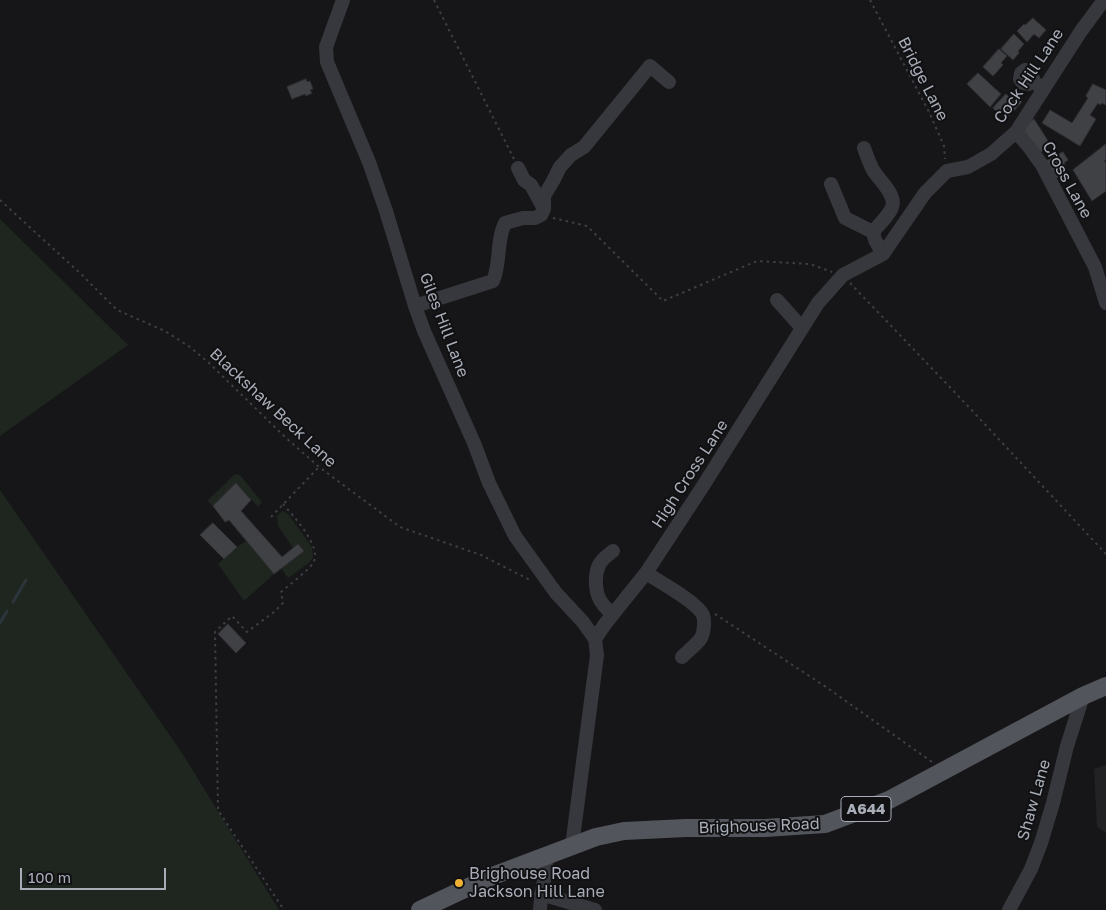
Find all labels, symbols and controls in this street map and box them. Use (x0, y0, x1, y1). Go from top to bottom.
street label: Cock Hill Lane (990, 25, 1068, 127)
street label: Bridge Lane (894, 34, 952, 124)
street label: Cross Lane (1038, 138, 1096, 222)
street label: Giles Hill Lane (415, 270, 473, 380)
street label: Blackshaw Beck Lane (206, 344, 340, 472)
street label: High Cross Lane (648, 416, 732, 532)
street label: Shaw Lane (1013, 757, 1055, 843)
road number: A644 (841, 796, 891, 822)
street label: Brighouse Road (698, 814, 820, 838)
scale bar (22, 858, 169, 890)
place label: Brighouse Road Jackson Hill Lane (469, 864, 605, 902)
text: 100 m (28, 868, 71, 886)
marker: Brighouse Road Jackson Hill Lane (453, 877, 465, 889)

